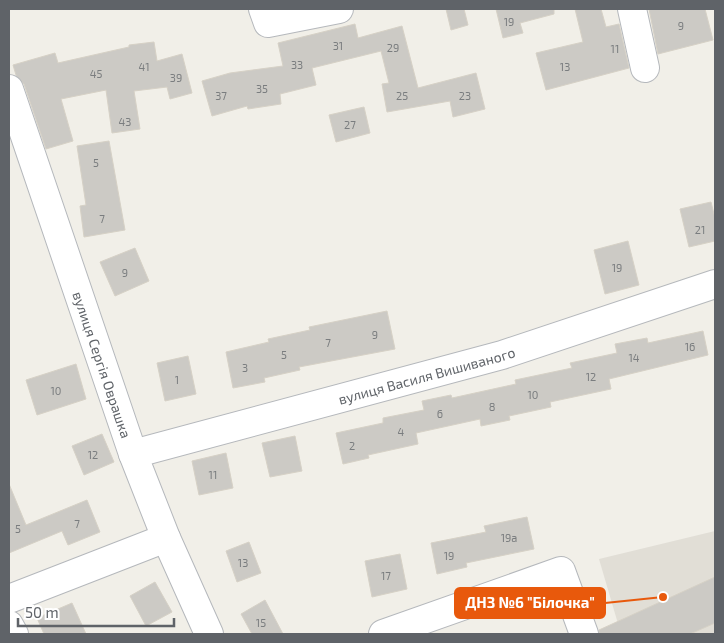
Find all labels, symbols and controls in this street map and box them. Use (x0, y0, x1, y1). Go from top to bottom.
house number: 19 (504, 15, 514, 28)
house number: 9 (678, 19, 684, 32)
house number: 31 (333, 39, 343, 52)
house number: 29 (387, 41, 399, 54)
house number: 11 (611, 42, 619, 55)
house number: 33 (291, 58, 303, 71)
house number: 41 (138, 60, 150, 73)
house number: 13 (560, 60, 570, 73)
house number: 45 (90, 67, 102, 80)
house number: 39 (170, 71, 182, 84)
house number: 35 (256, 82, 268, 95)
house number: 37 (215, 89, 227, 102)
house number: 25 (396, 89, 408, 102)
house number: 23 (459, 89, 471, 102)
house number: 43 (119, 115, 131, 128)
house number: 27 (344, 118, 356, 131)
house number: 5 (93, 156, 99, 169)
house number: 7 (99, 212, 105, 225)
house number: 21 (695, 223, 705, 236)
house number: 19 (612, 261, 622, 274)
house number: 9 (122, 266, 128, 279)
street label: вулиця Сергія Оврашка (70, 289, 135, 440)
house number: 9 (372, 328, 378, 341)
house number: 7 (325, 336, 331, 349)
house number: 16 (685, 340, 695, 353)
street label: вулиця Василя Вишиваного (336, 343, 517, 407)
house number: 5 (281, 348, 287, 361)
house number: 14 (628, 351, 640, 364)
house number: 3 (242, 361, 248, 374)
house number: 12 (586, 370, 596, 383)
house number: 1 (175, 373, 179, 386)
house number: 10 (50, 384, 62, 397)
house number: 10 (527, 388, 539, 401)
house number: 8 (489, 400, 495, 413)
house number: 6 (437, 407, 443, 420)
house number: 4 (398, 425, 405, 438)
house number: 2 (349, 439, 355, 452)
house number: 12 (88, 448, 98, 461)
house number: 11 (209, 468, 217, 481)
house number: 7 (74, 517, 80, 530)
house number: 5 (15, 522, 21, 535)
house number: 19а (501, 531, 517, 544)
house number: 19 (444, 549, 454, 562)
house number: 13 (238, 556, 248, 569)
house number: 17 (381, 569, 391, 582)
callout: ДНЗ №6 "Білочка" (455, 588, 605, 618)
text: ДНЗ №6 "Білочка" (465, 593, 595, 611)
scale bar (18, 596, 174, 628)
text: 50 m (25, 603, 59, 621)
house number: 15 (256, 616, 266, 629)

